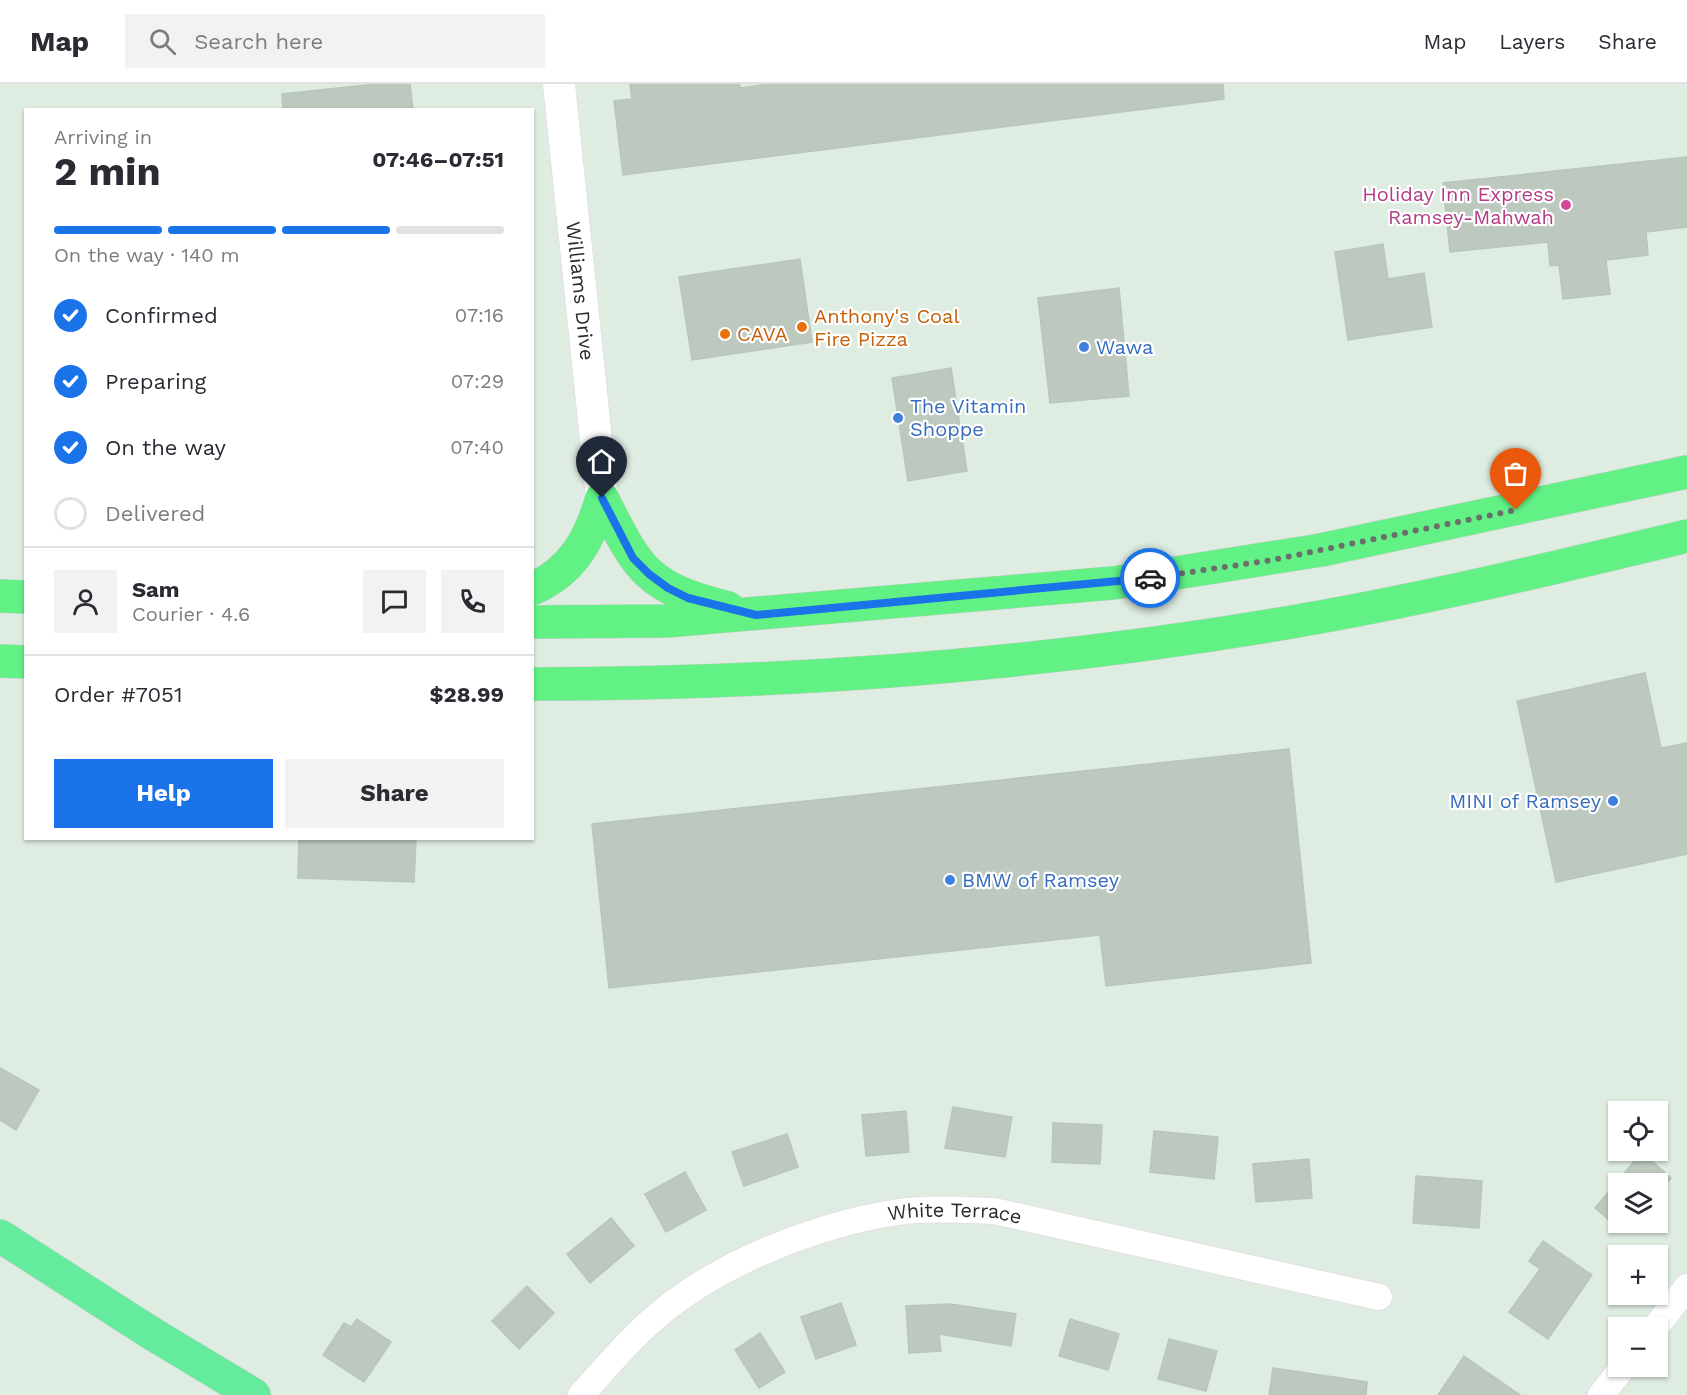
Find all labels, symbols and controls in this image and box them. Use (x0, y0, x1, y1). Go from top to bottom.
search box (125, 14, 545, 68)
text: Map (30, 25, 89, 58)
icon: search (146, 25, 179, 58)
text: Search here (194, 29, 323, 54)
text: Map (1423, 29, 1466, 54)
text: Layers (1499, 29, 1565, 54)
text: Share (1598, 29, 1657, 54)
text: Arriving in (54, 125, 152, 149)
text: 07:46–07:51 (372, 147, 504, 172)
text: 2 min (54, 149, 161, 194)
place label: Holiday Inn Express Ramsey-Mahwah (1362, 182, 1554, 229)
marker: Holiday Inn Express Ramsey-Mahwah (1559, 198, 1573, 212)
street label: Williams Drive (561, 220, 600, 362)
text: On the way · 140 m (54, 243, 240, 267)
icon: check (54, 299, 87, 332)
text: Confirmed (105, 303, 218, 328)
text: 07:16 (455, 303, 504, 327)
place label: Anthony's Coal Fire Pizza (814, 304, 960, 351)
marker: Anthony's Coal Fire Pizza (795, 320, 809, 334)
place label: CAVA (737, 322, 788, 346)
marker: CAVA (718, 327, 732, 341)
place label: Wawa (1096, 335, 1153, 359)
marker: Wawa (1077, 340, 1091, 354)
icon: check (54, 365, 87, 398)
text: Preparing (105, 369, 206, 394)
text: 07:29 (451, 369, 504, 393)
place label: The Vitamin Shoppe (910, 394, 1026, 441)
marker: The Vitamin Shoppe (891, 411, 905, 425)
icon: check (54, 431, 87, 464)
text: On the way (105, 435, 226, 460)
text: 07:40 (450, 435, 504, 459)
pin (576, 436, 627, 498)
icon: home (585, 445, 618, 478)
pin (1490, 448, 1541, 510)
icon: bag (1499, 457, 1532, 490)
text: Delivered (105, 501, 205, 526)
courier (1120, 548, 1180, 608)
icon: car (1134, 562, 1167, 595)
button: person (54, 570, 117, 633)
button: chat (363, 570, 426, 633)
button: phone (441, 570, 504, 633)
text: Sam (132, 577, 180, 602)
text: Courier · 4.6 (132, 602, 250, 626)
text: Order #7051 (54, 682, 182, 707)
text: $28.99 (430, 682, 504, 707)
button: Help (54, 759, 273, 828)
button: Share (285, 759, 504, 828)
place label: MINI of Ramsey (1449, 789, 1602, 813)
marker: MINI of Ramsey (1606, 794, 1620, 808)
place label: BMW of Ramsey (962, 868, 1120, 892)
marker: BMW of Ramsey (943, 873, 957, 887)
map controls (1608, 1101, 1668, 1377)
button: locate (1608, 1101, 1668, 1161)
button: layers (1608, 1173, 1668, 1233)
street label: White Terrace (886, 1198, 1024, 1229)
button: + (1608, 1245, 1668, 1305)
button: − (1608, 1317, 1668, 1377)

